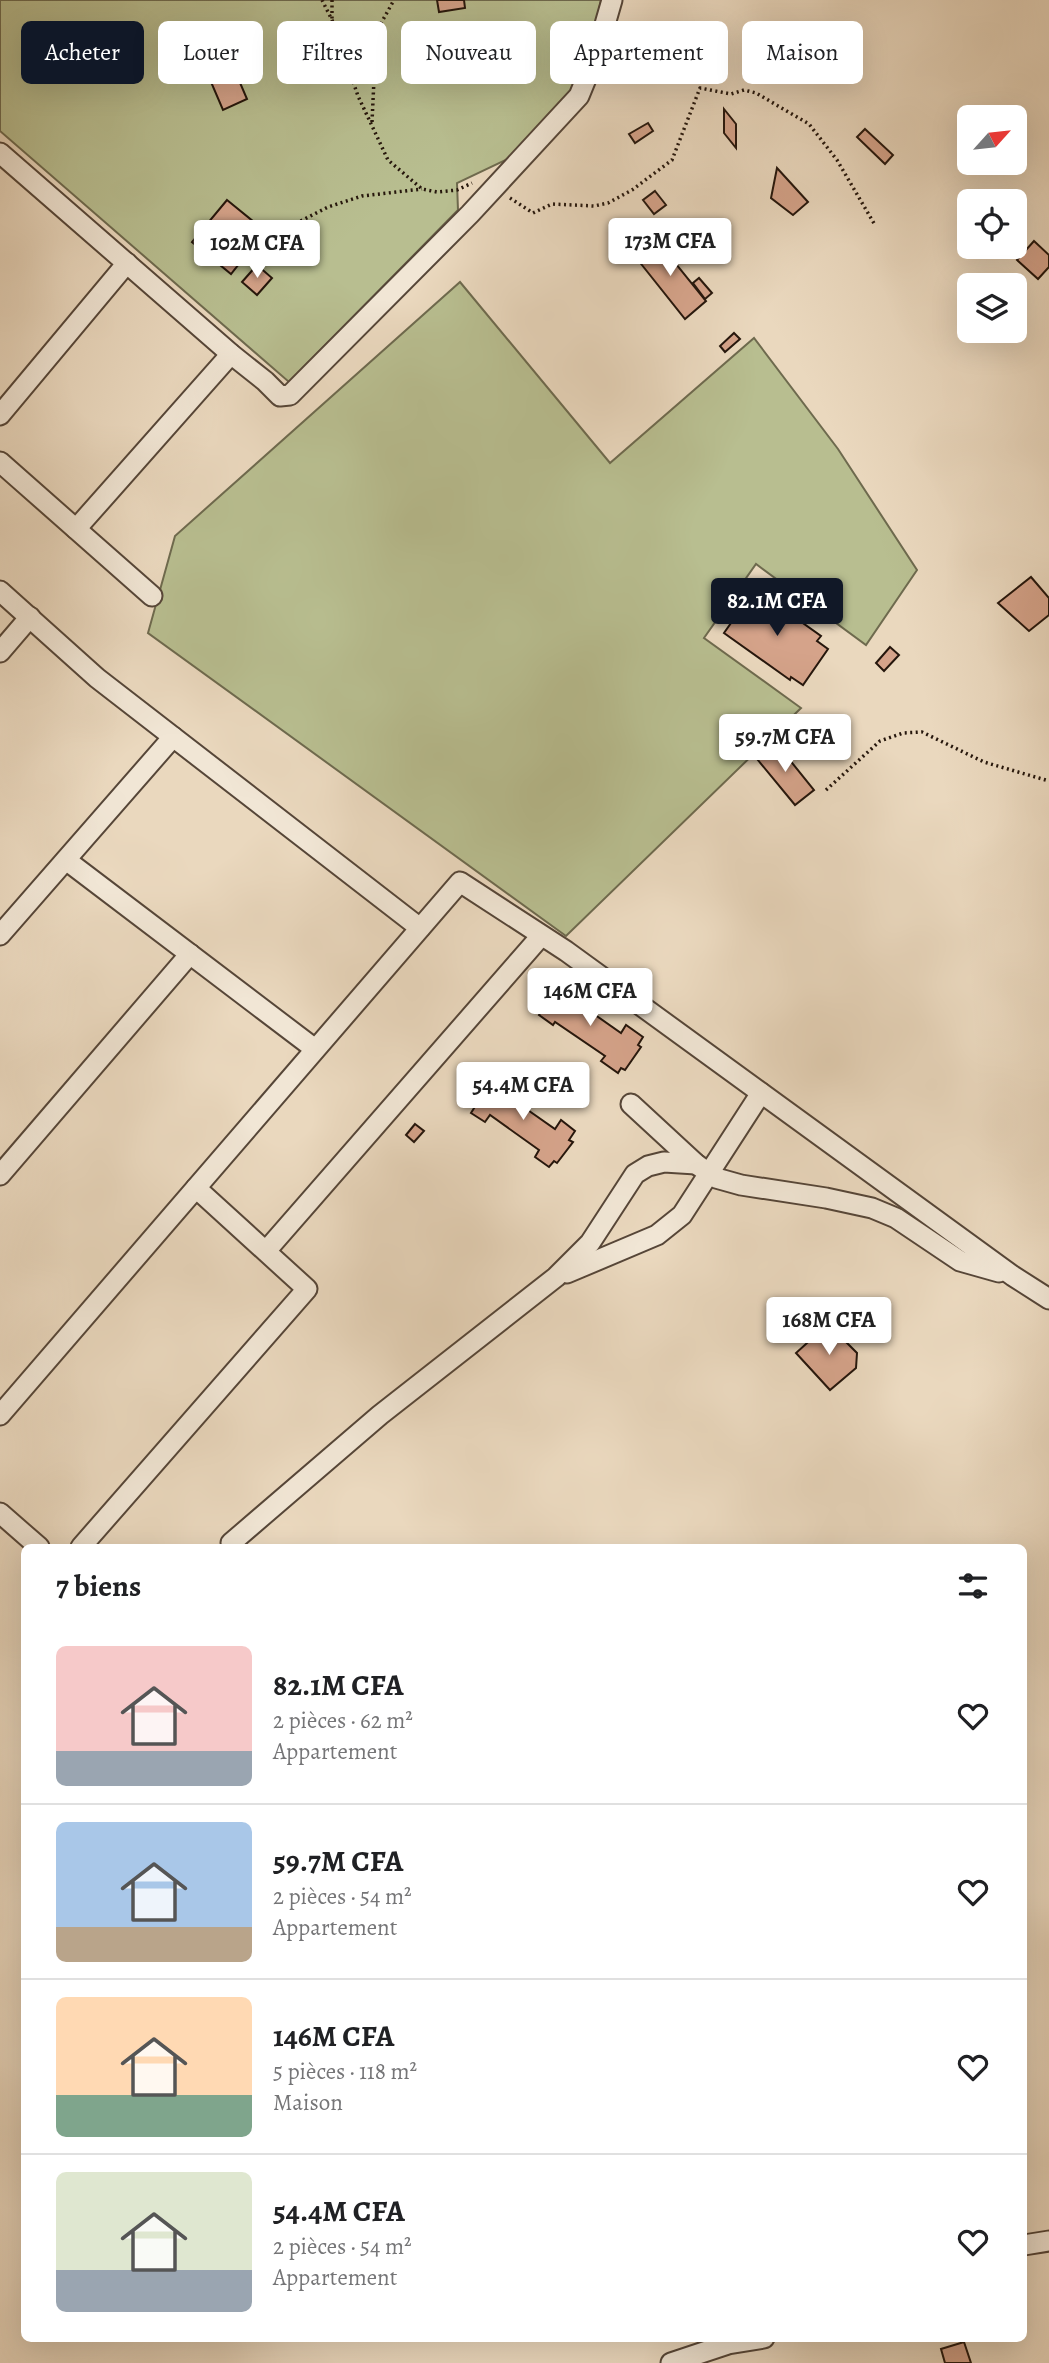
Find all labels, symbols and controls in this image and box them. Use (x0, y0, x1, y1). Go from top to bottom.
chip: Acheter (21, 21, 144, 84)
chip: Louer (158, 21, 263, 84)
chip: Filtres (277, 21, 387, 84)
chip: Nouveau (401, 21, 536, 84)
chip: Appartement (550, 21, 728, 84)
chip: Maison (742, 21, 863, 84)
north arrow (957, 105, 1027, 175)
map controls (957, 105, 1027, 343)
button: locate (957, 189, 1027, 259)
pin: 173M CFA (598, 218, 742, 278)
pin: 102M CFA (185, 220, 329, 280)
text: 173M CFA (624, 225, 716, 256)
text: 102M CFA (210, 227, 304, 258)
button: layers (957, 273, 1027, 343)
pin: 82.1M CFA (697, 578, 857, 638)
text: 82.1M CFA (727, 585, 827, 616)
pin: 59.7M CFA (705, 714, 865, 774)
text: 59.7M CFA (735, 721, 835, 752)
pin: 146M CFA (518, 968, 662, 1028)
text: 146M CFA (543, 975, 637, 1006)
pin: 54.4M CFA (443, 1062, 603, 1122)
text: 54.4M CFA (472, 1069, 574, 1100)
pin: 168M CFA (757, 1298, 901, 1357)
text: 168M CFA (782, 1304, 876, 1335)
text: 7 biens (56, 1566, 141, 1606)
icon: filters (954, 1567, 992, 1605)
text: 82.1M CFA (273, 1665, 403, 1705)
icon: home (112, 1674, 196, 1758)
icon: heart (954, 1697, 992, 1735)
text: 2 pièces · 62 m² (273, 1705, 413, 1736)
text: Appartement (273, 1736, 397, 1767)
text: 59.7M CFA (273, 1841, 403, 1881)
icon: home (112, 1850, 196, 1934)
icon: heart (954, 1873, 992, 1911)
text: 2 pièces · 54 m² (273, 1881, 412, 1912)
text: Appartement (273, 1912, 397, 1943)
text: 146M CFA (273, 2016, 394, 2056)
icon: home (112, 2025, 196, 2109)
icon: heart (954, 2048, 992, 2086)
text: 5 pièces · 118 m² (273, 2056, 417, 2087)
text: Maison (273, 2087, 343, 2118)
text: 54.4M CFA (273, 2191, 405, 2231)
icon: home (112, 2200, 196, 2284)
icon: heart (954, 2223, 992, 2261)
text: 2 pièces · 54 m² (273, 2231, 412, 2262)
text: Appartement (273, 2262, 397, 2293)

